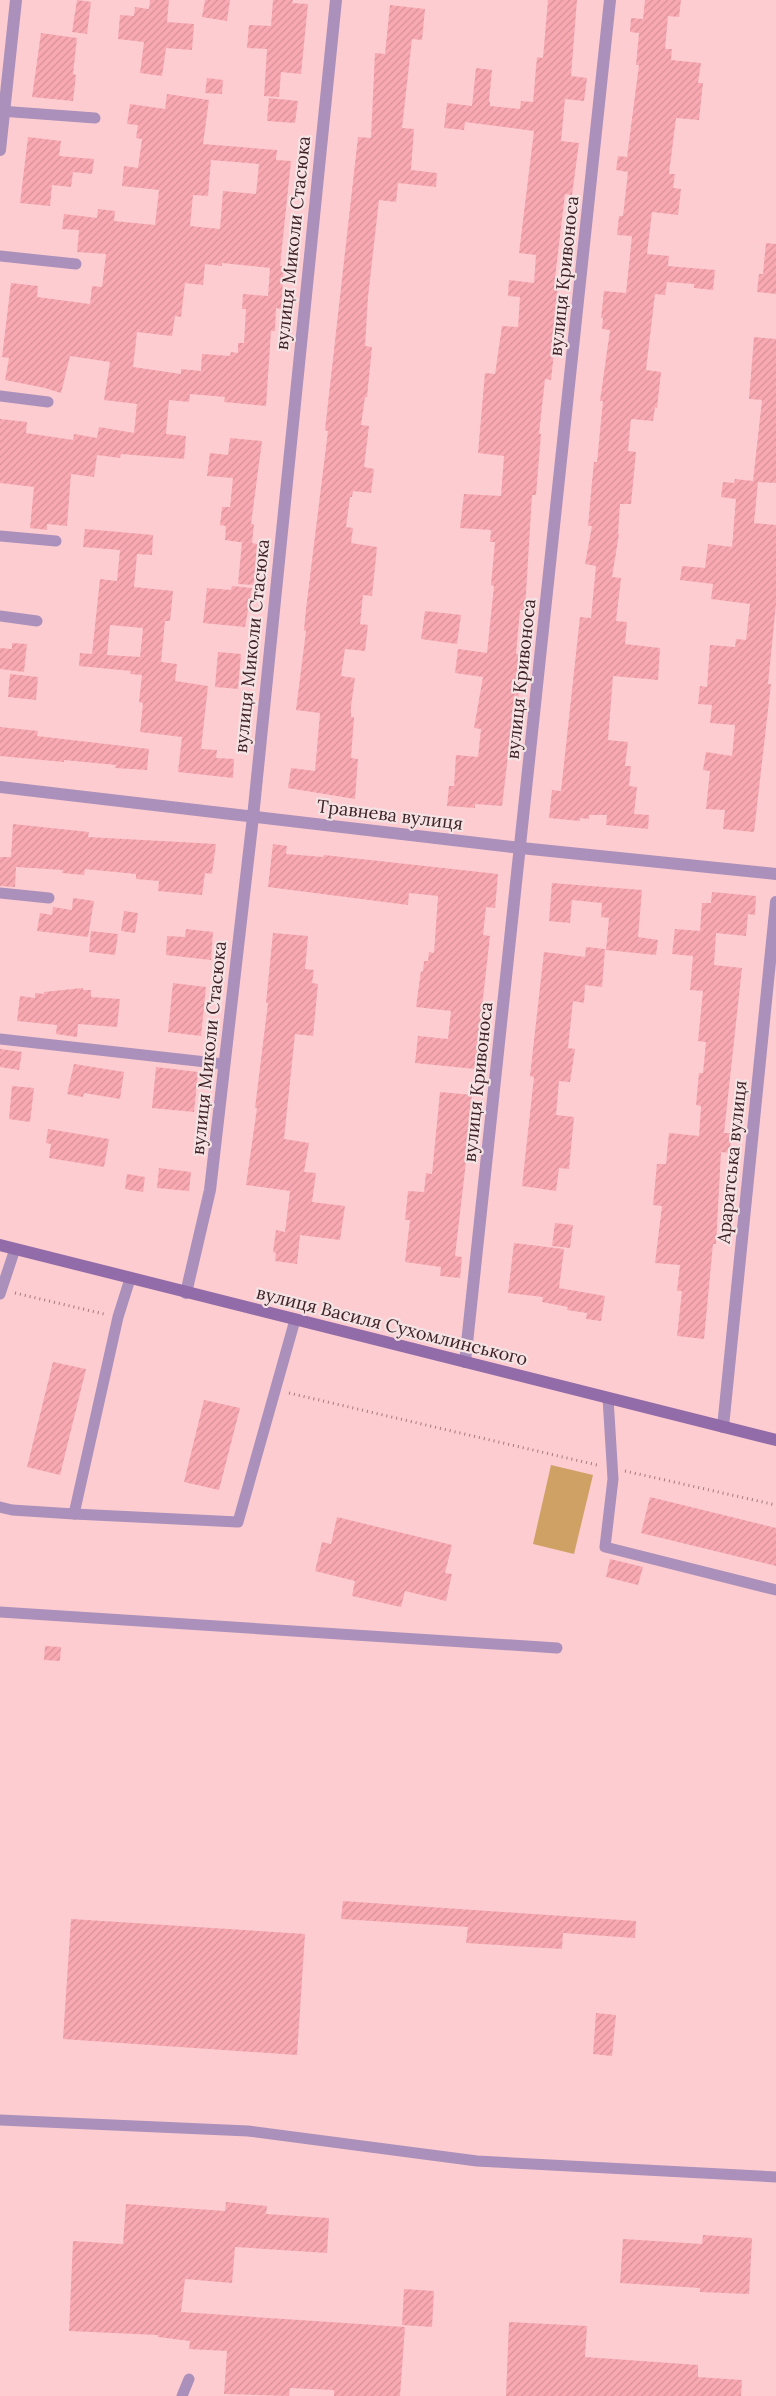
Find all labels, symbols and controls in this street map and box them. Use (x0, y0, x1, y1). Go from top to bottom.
street label: вулиця Миколи Стасюка (270, 135, 315, 351)
street label: вулиця Кривоноса (544, 195, 583, 357)
street label: вулиця Миколи Стасюка (229, 538, 274, 754)
street label: вулиця Кривоноса (501, 598, 540, 760)
street label: Травнева вулиця (316, 794, 464, 835)
street label: вулиця Миколи Стасюка (186, 940, 231, 1156)
street label: вулиця Кривоноса (458, 1001, 497, 1163)
street label: Араратська вулиця (711, 1079, 752, 1246)
street label: вулиця Василя Сухомлинського (254, 1281, 530, 1370)

